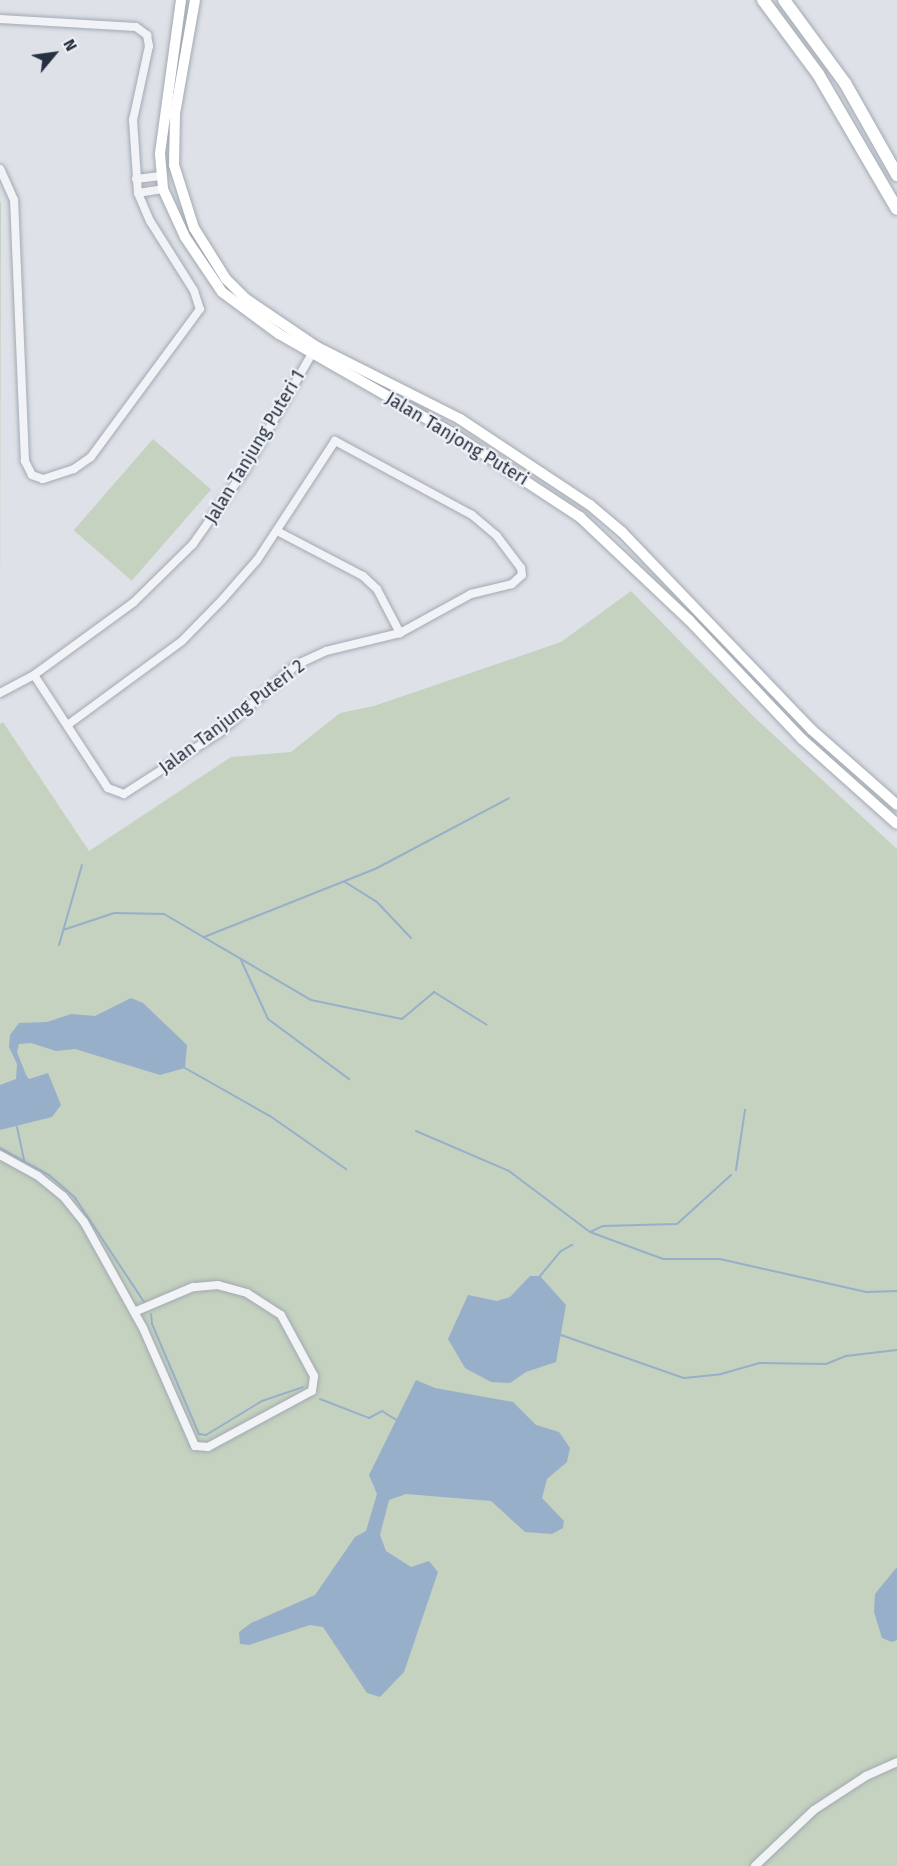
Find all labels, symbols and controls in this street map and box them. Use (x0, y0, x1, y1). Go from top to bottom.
north arrow (24, 24, 84, 84)
text: N (59, 36, 81, 54)
street label: Jalan Tanjung Puteri 1 (201, 366, 309, 528)
street label: Jalan Tanjong Puteri (382, 388, 532, 490)
street label: Jalan Tanjung Puteri 2 (155, 655, 309, 779)

